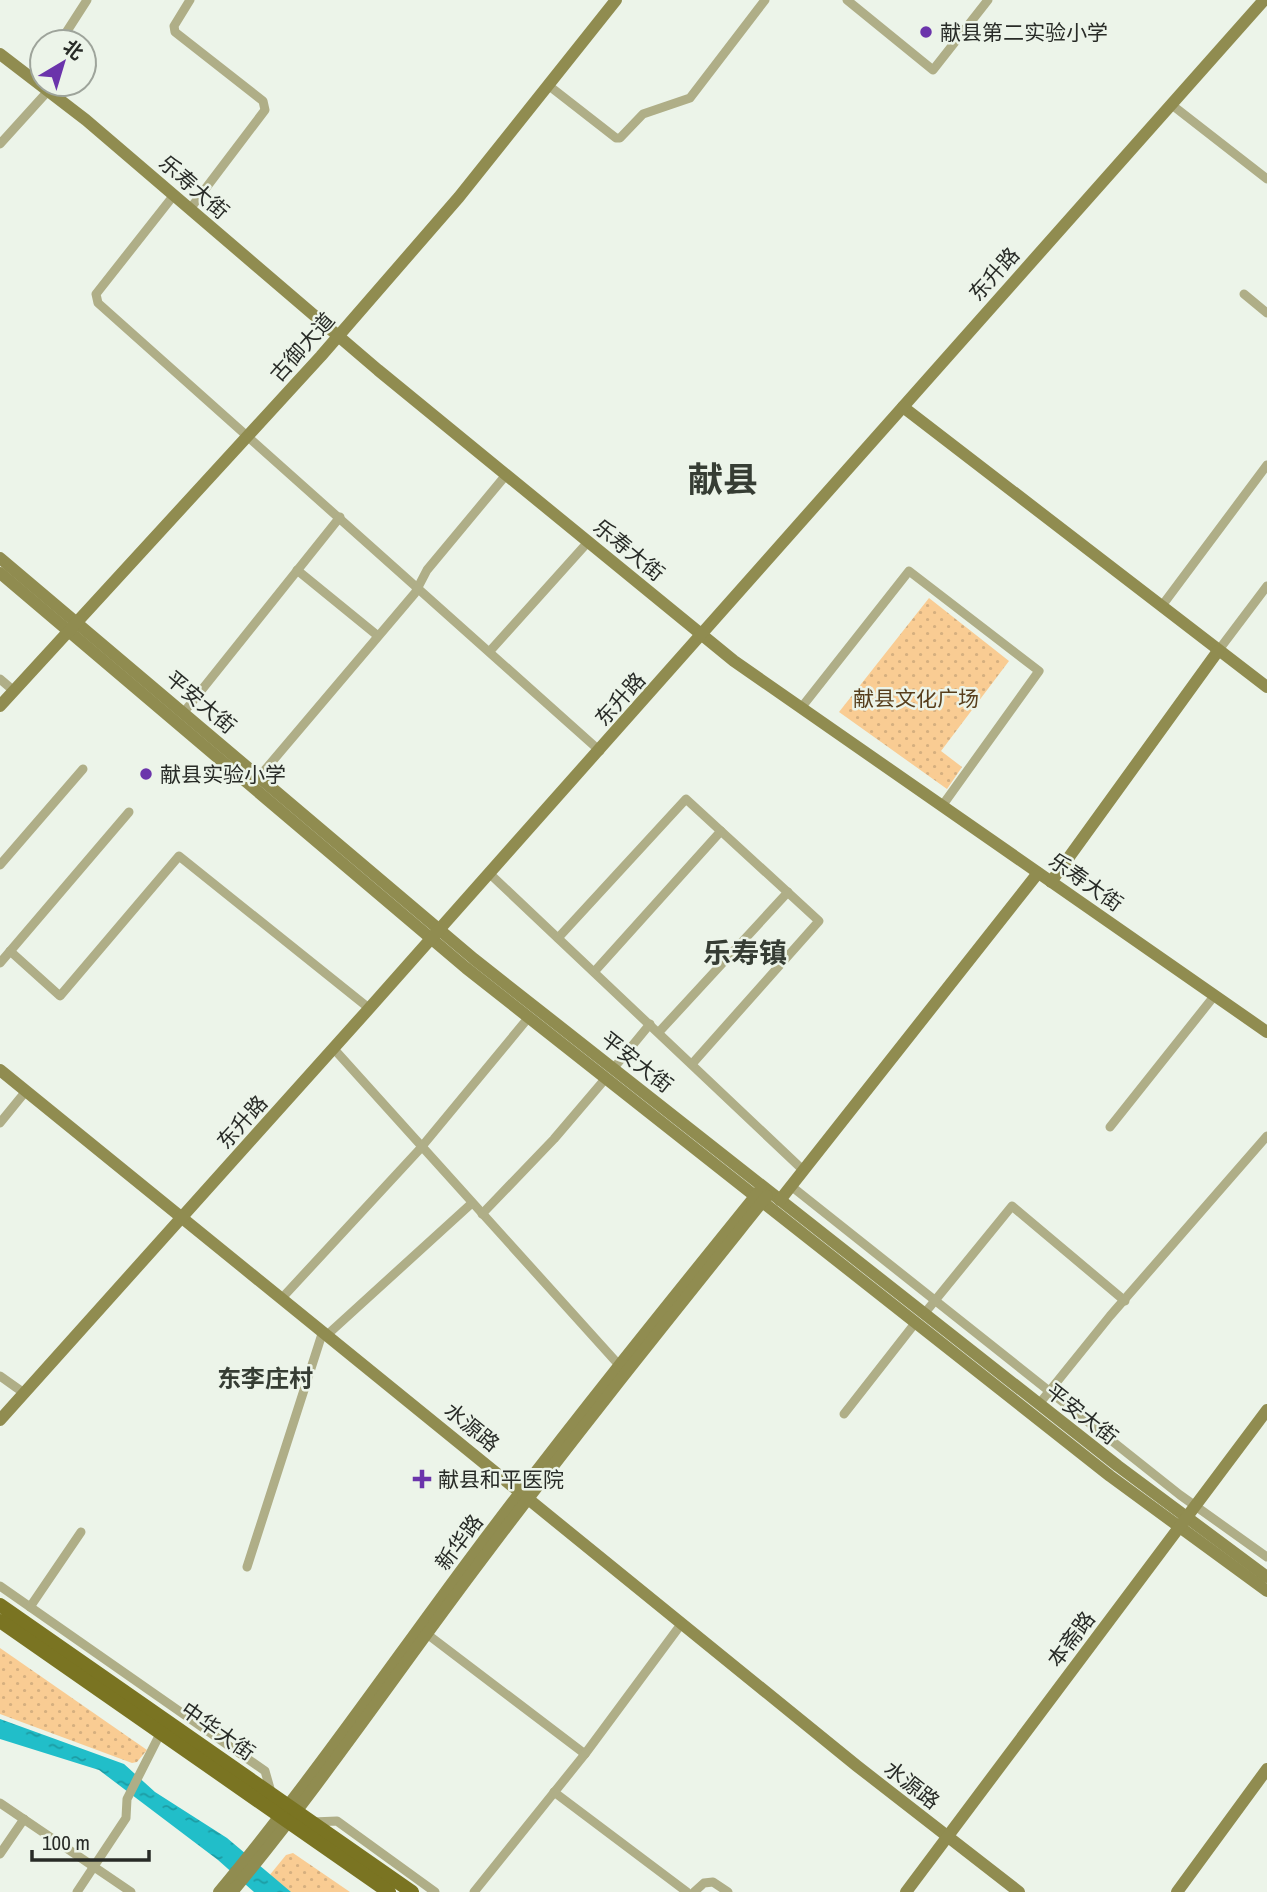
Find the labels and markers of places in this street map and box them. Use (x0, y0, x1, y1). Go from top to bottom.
place label: 献县第二实验小学 (940, 18, 1108, 47)
marker: 献县第二实验小学 (918, 24, 934, 40)
place label: 献县实验小学 (160, 760, 286, 789)
marker: 献县实验小学 (138, 766, 154, 782)
place label: 献县和平医院 (438, 1465, 564, 1494)
marker: 献县和平医院 (412, 1469, 432, 1489)

